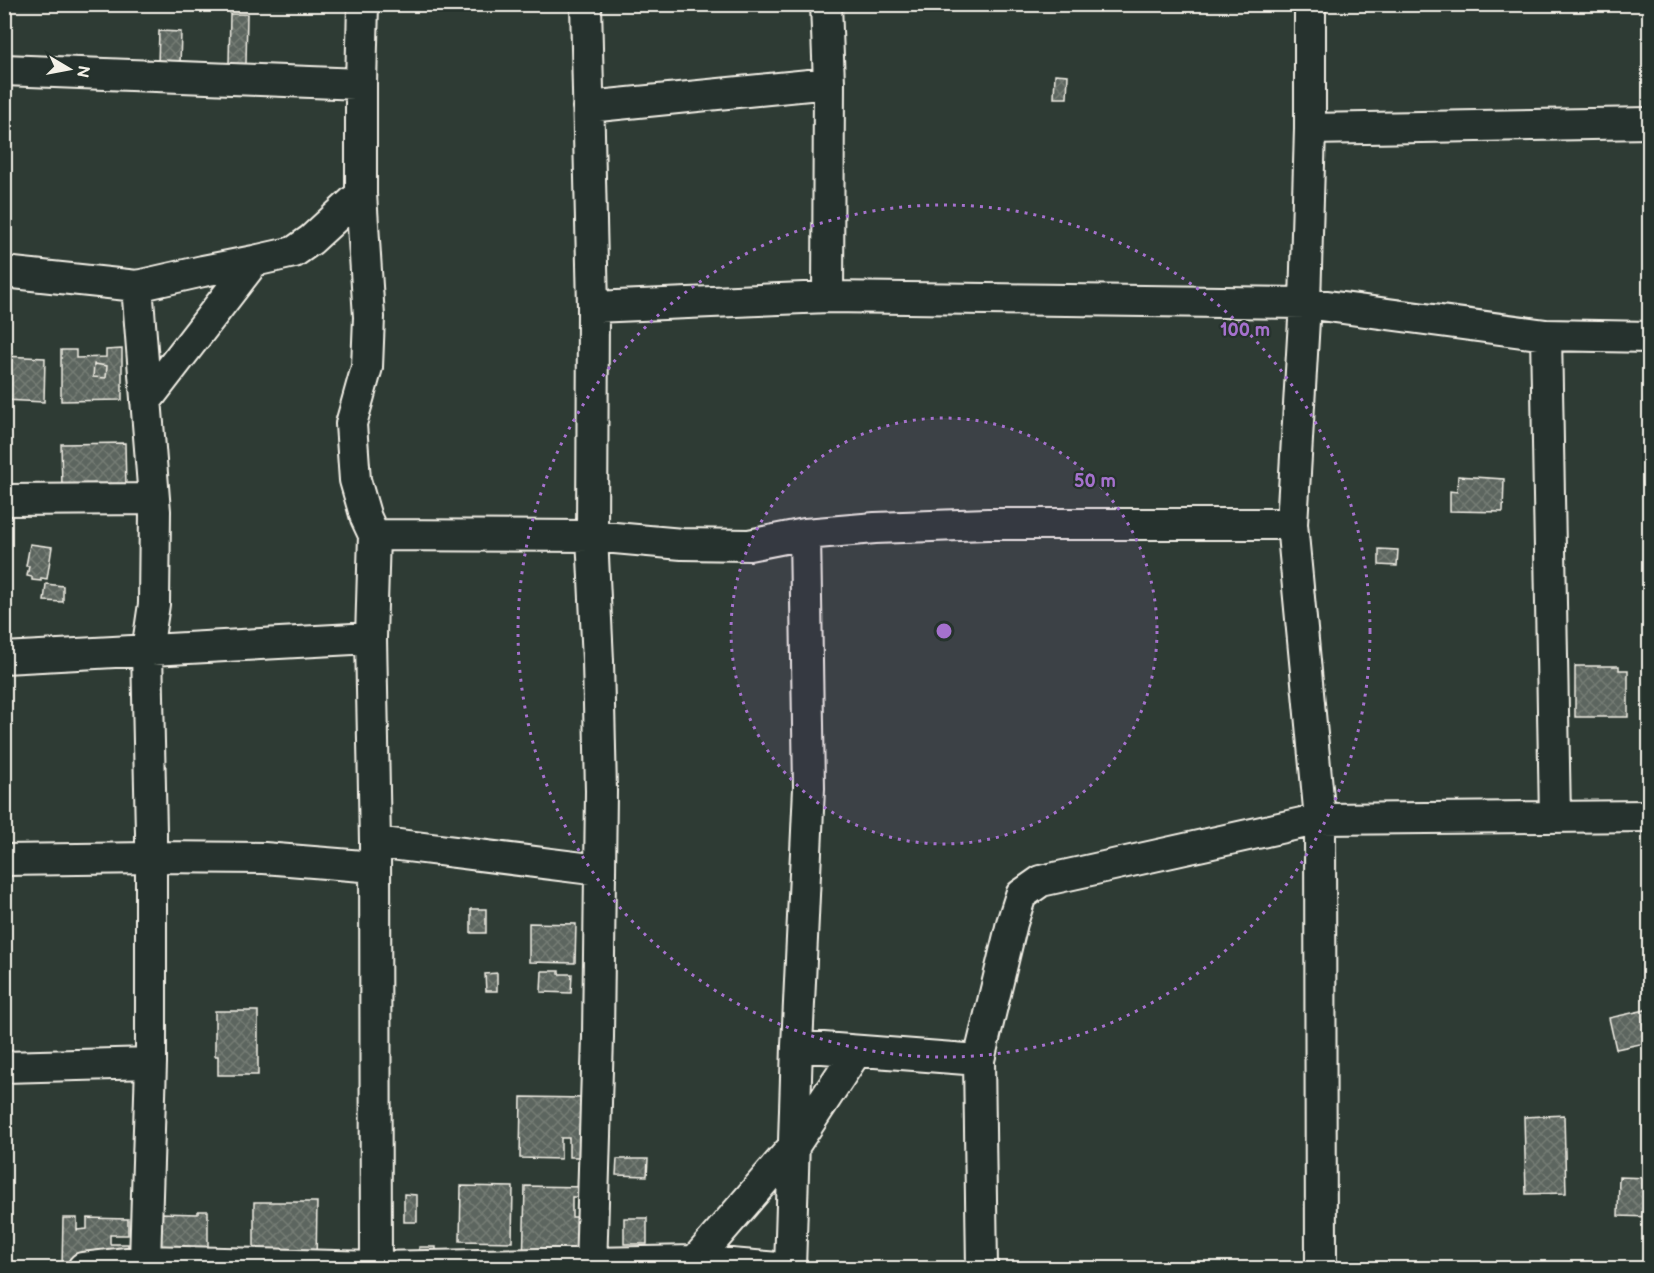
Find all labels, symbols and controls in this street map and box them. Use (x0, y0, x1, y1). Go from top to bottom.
north arrow (39, 39, 99, 99)
text: N (72, 64, 93, 79)
text: 100 m (1220, 320, 1270, 341)
text: 50 m (1074, 471, 1116, 492)
centre of rings (934, 621, 954, 641)

